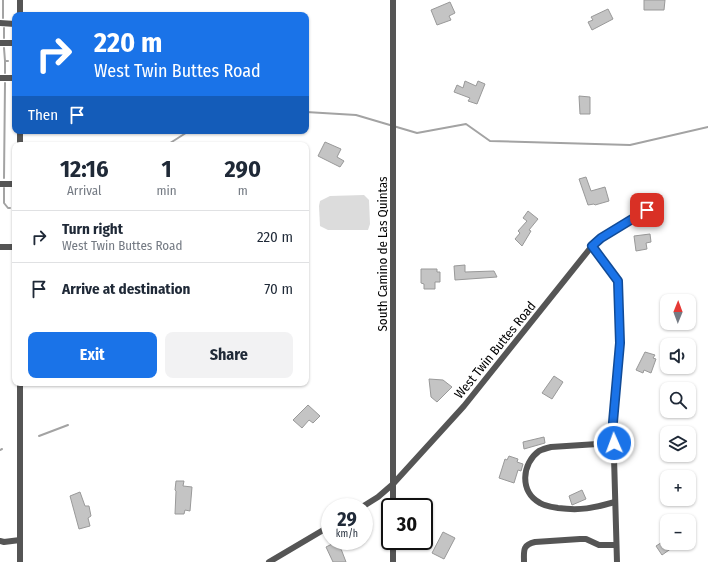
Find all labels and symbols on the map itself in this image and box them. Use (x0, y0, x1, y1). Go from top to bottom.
street label: South Camino de Las Quintas (375, 176, 390, 332)
pin (630, 193, 664, 227)
north arrow (660, 294, 696, 330)
street label: West Twin Buttes Road (451, 298, 539, 402)
position arrow (593, 422, 635, 464)
speed limit sign: 30 (381, 498, 433, 550)

